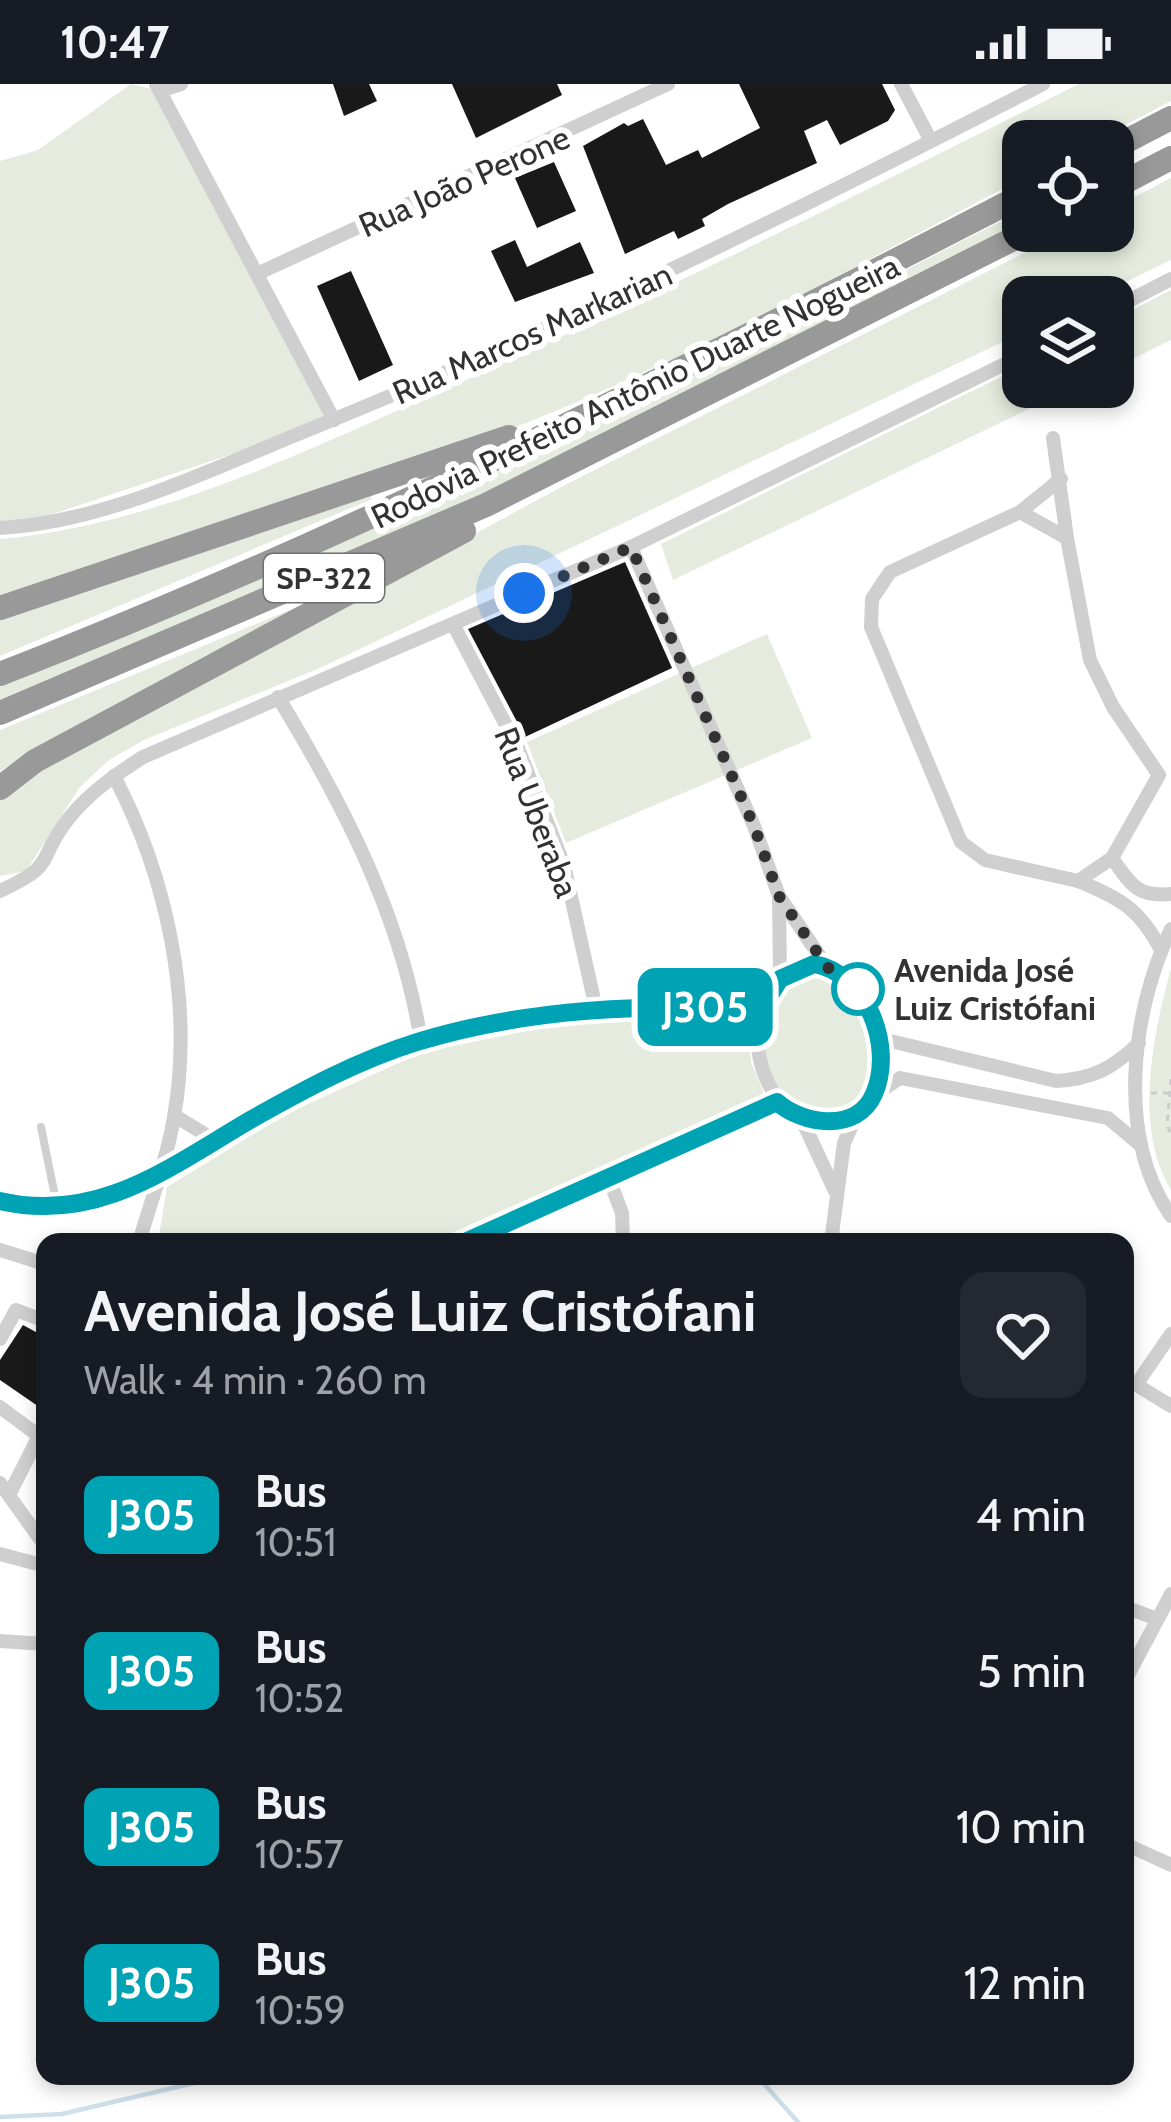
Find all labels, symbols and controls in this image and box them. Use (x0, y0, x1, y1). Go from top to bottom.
text: 10:47 (60, 15, 169, 69)
street label: Rua João Perone (352, 117, 576, 245)
map controls (1002, 120, 1134, 408)
button: locate (1002, 120, 1134, 252)
street label: Rodovia Prefeito Antônio Duarte Nogueira (364, 245, 906, 537)
street label: Rua Marcos Markarian (386, 253, 678, 413)
button: layers (1002, 276, 1134, 408)
road number: SP-322 (264, 554, 384, 602)
your location (494, 563, 554, 623)
street label: Rua Uberaba (486, 721, 588, 903)
place label: Avenida José Luiz Cristófani (894, 950, 1096, 1028)
marker: Avenida José Luiz Cristófani (833, 964, 883, 1014)
line badge: J305 (621, 968, 789, 1046)
text: J305 (662, 981, 748, 1033)
button: heart (960, 1272, 1086, 1398)
text: Avenida José Luiz Cristófani (84, 1276, 756, 1345)
text: Walk · 4 min · 260 m (84, 1356, 427, 1404)
text: Bus (255, 1464, 326, 1518)
text: 4 min (976, 1488, 1086, 1542)
text: J305 (108, 1489, 195, 1541)
text: 10:51 (255, 1518, 337, 1566)
text: Bus (255, 1620, 326, 1674)
text: 5 min (977, 1644, 1086, 1698)
text: J305 (108, 1645, 195, 1697)
text: 10:52 (255, 1674, 344, 1722)
text: Bus (255, 1776, 326, 1830)
text: 10 min (956, 1800, 1086, 1854)
text: J305 (108, 1801, 195, 1853)
text: 10:57 (255, 1830, 343, 1878)
text: Bus (255, 1932, 326, 1986)
text: 12 min (963, 1956, 1086, 2010)
text: J305 (108, 1957, 195, 2009)
text: 10:59 (255, 1986, 346, 2034)

